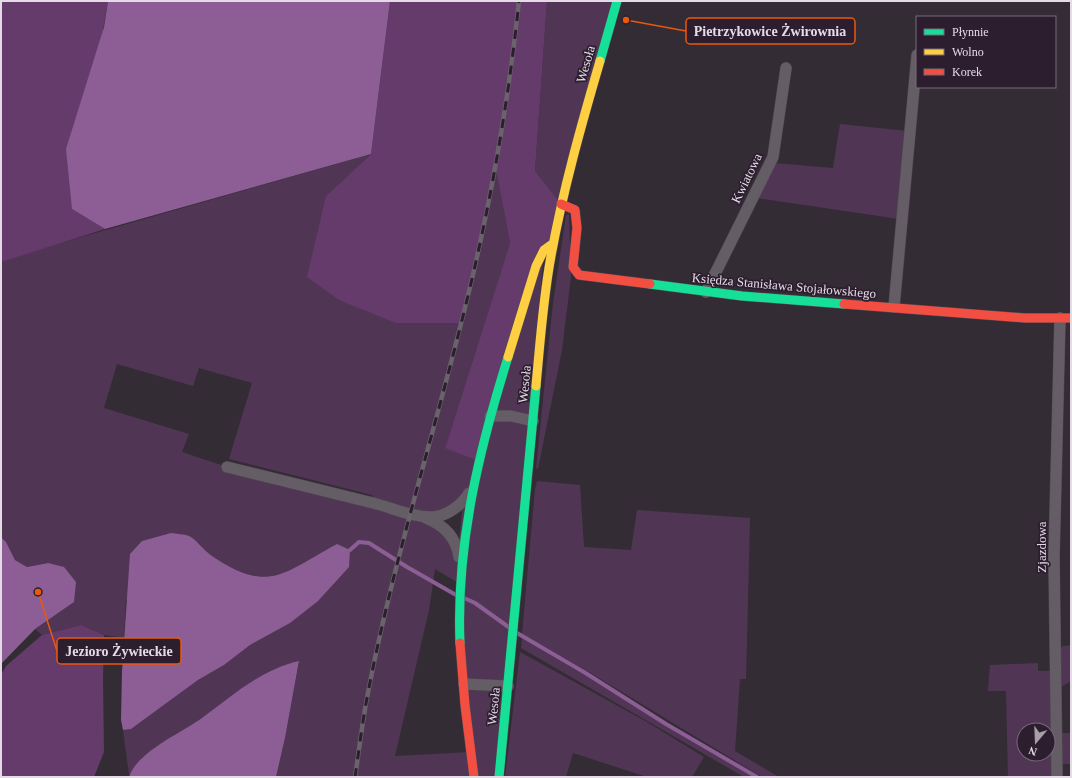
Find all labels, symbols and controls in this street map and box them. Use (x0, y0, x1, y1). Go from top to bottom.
legend (916, 16, 1056, 88)
callout: Pietrzykowice Żwirownia (686, 18, 855, 44)
text: Pietrzykowice Żwirownia (694, 23, 846, 39)
text: Płynnie (952, 25, 989, 39)
street label: Wesoła (573, 44, 598, 84)
text: Wolno (952, 45, 984, 59)
text: Korek (952, 65, 982, 79)
street label: Kwiatowa (728, 151, 765, 206)
street label: Księdza Stanisława Stojałowskiego (691, 270, 877, 301)
street label: Wesoła (515, 364, 534, 404)
street label: Zjazdowa (1034, 521, 1049, 573)
callout: Jezioro Żywieckie (57, 638, 181, 664)
text: Jezioro Żywieckie (65, 643, 173, 659)
street label: Wesoła (484, 686, 503, 726)
north arrow (1016, 722, 1056, 762)
text: N (1027, 744, 1038, 758)

